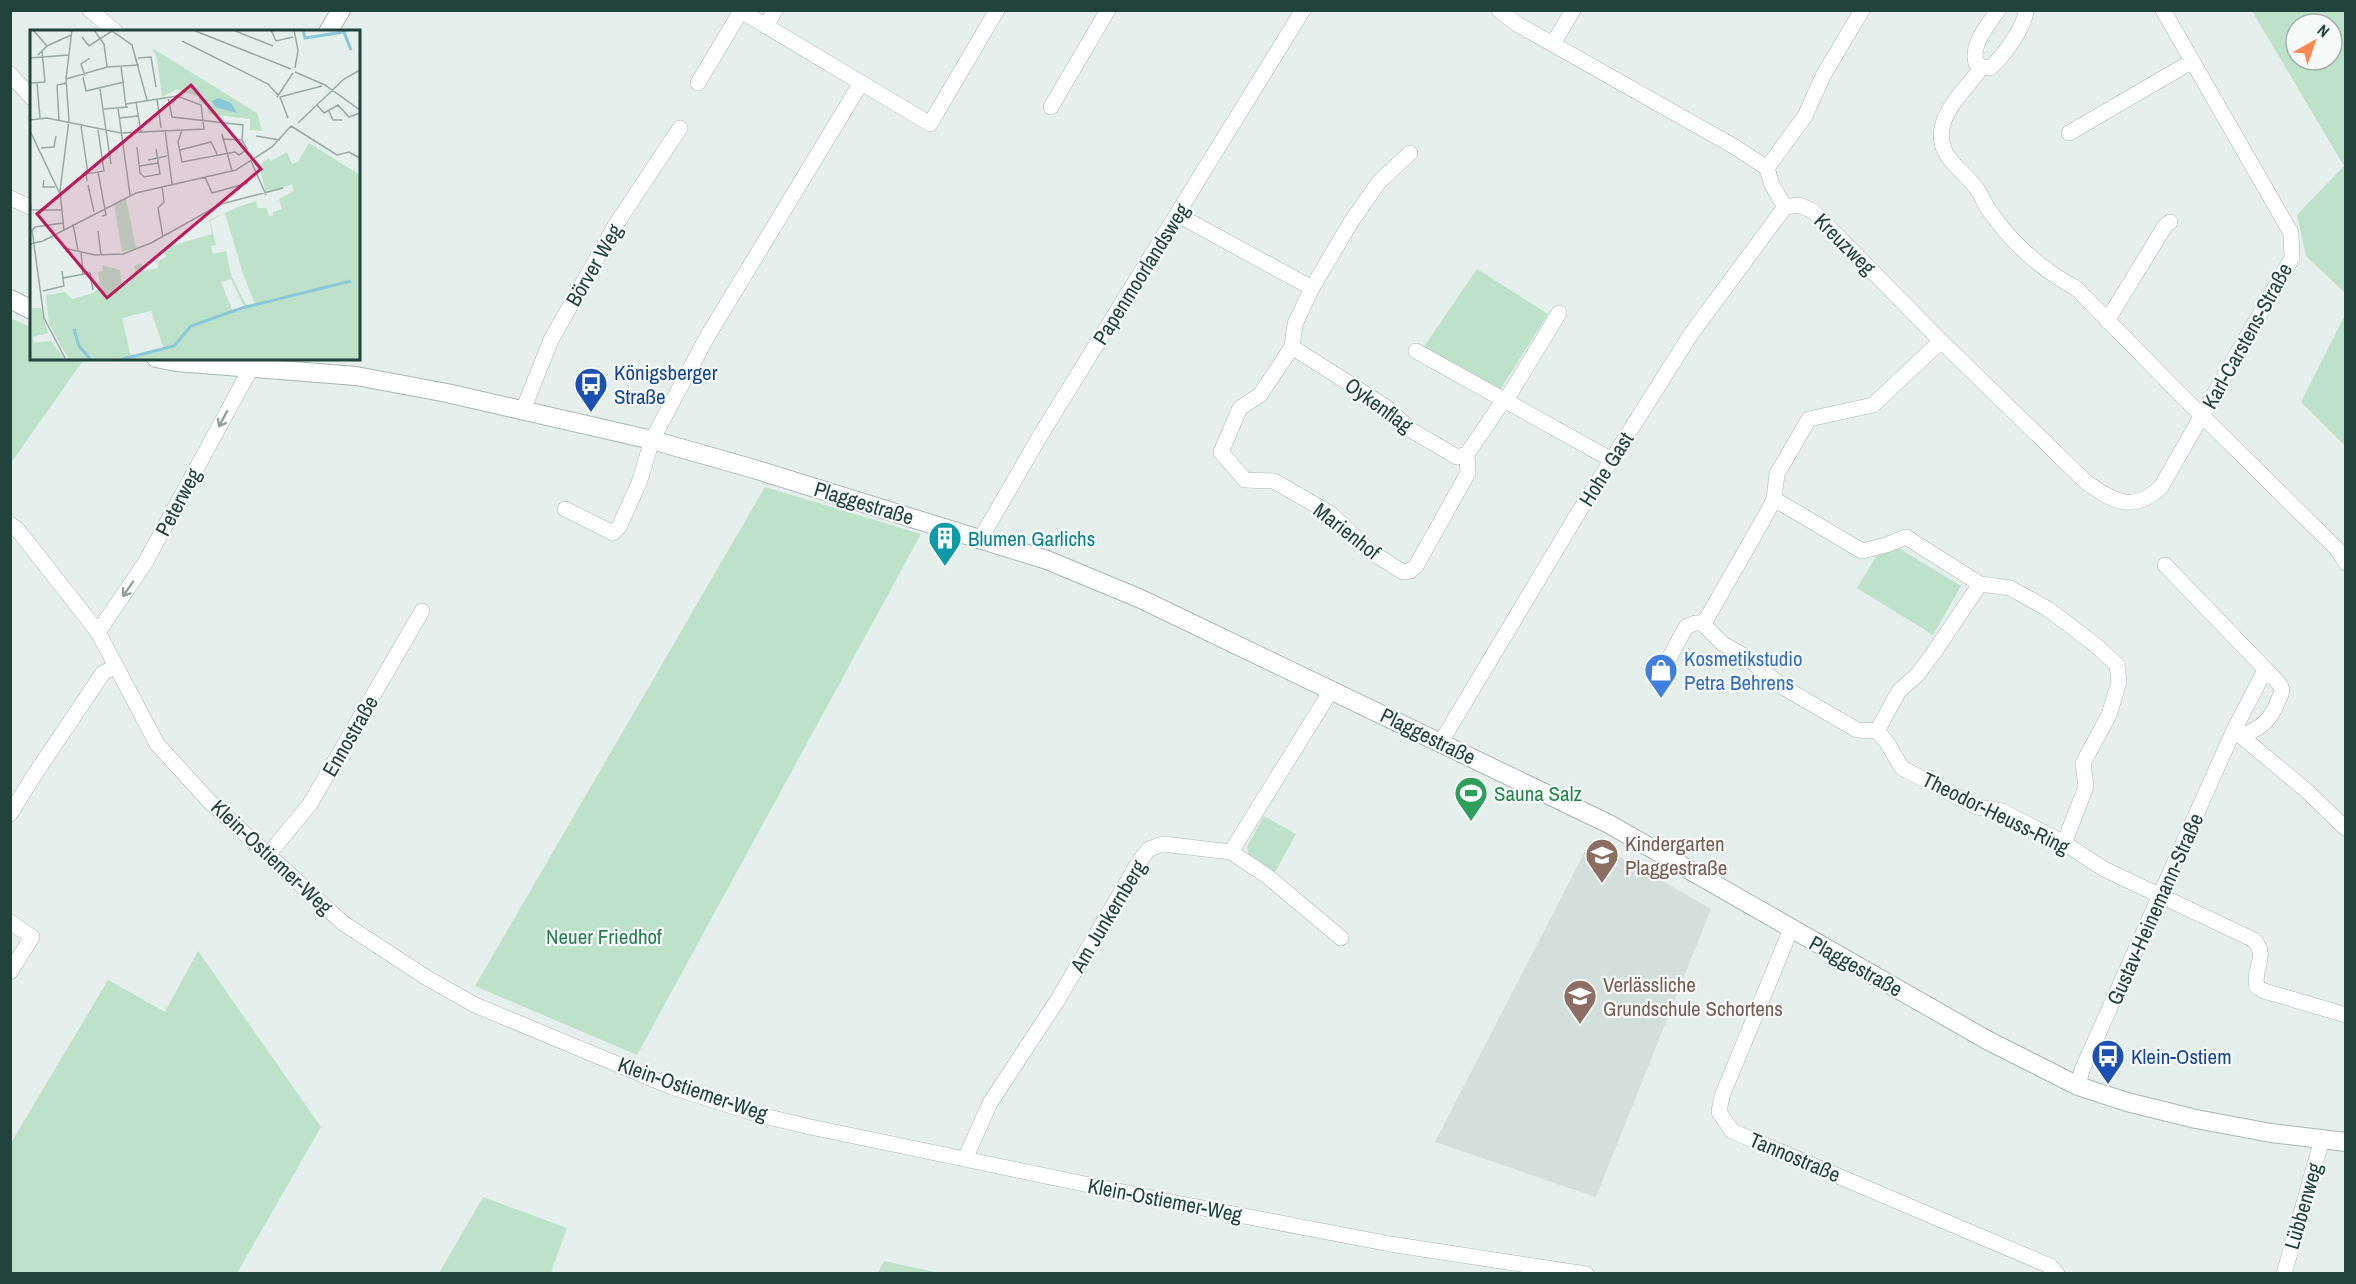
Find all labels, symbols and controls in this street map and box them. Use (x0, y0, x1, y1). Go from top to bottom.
north arrow (2284, 12, 2344, 72)
text: N (2313, 19, 2334, 42)
inset map (30, 30, 360, 360)
street label: Papenmoorlandsweg (1086, 197, 1196, 350)
street label: Kreuzweg (1808, 207, 1883, 282)
street label: Börver Weg (559, 218, 629, 311)
street label: Karl-Carstens-Straße (2195, 258, 2299, 414)
place label: Königsberger Straße (614, 358, 718, 411)
bus stop icon: Königsberger Straße (573, 366, 609, 413)
street label: Oykenflag (1339, 370, 1419, 440)
one-way arrow (217, 410, 228, 428)
street label: Hohe Gast (1572, 426, 1640, 512)
street label: Peterweg (148, 463, 208, 541)
street label: Plaggestraße (811, 474, 917, 532)
street label: Marienhof (1308, 496, 1387, 566)
building icon: Blumen Garlichs (927, 520, 963, 567)
place label: Blumen Garlichs (968, 524, 1095, 553)
one-way arrow (122, 580, 134, 597)
place label: Kosmetikstudio Petra Behrens (1684, 644, 1803, 697)
shop icon: Kosmetikstudio Petra Behrens (1643, 652, 1679, 699)
street label: Ennostraße (315, 690, 385, 782)
street label: Plaggestraße (1376, 701, 1480, 771)
street label: Theodor-Heuss-Ring (1917, 765, 2075, 861)
sports icon: Sauna Salz (1453, 775, 1489, 822)
place label: Sauna Salz (1494, 779, 1582, 808)
street label: Klein-Ostiemer-Weg (205, 793, 339, 921)
street label: Gustav-Heinemann-Straße (2100, 809, 2210, 1009)
place label: Kindergarten Plaggestraße (1625, 829, 1727, 882)
school or university icon: Kindergarten Plaggestraße (1584, 837, 1620, 884)
street label: Am Junkernberg (1063, 854, 1153, 978)
park label: Neuer Friedhof (546, 922, 662, 951)
street label: Plaggestraße (1804, 928, 1908, 1004)
place label: Verlässliche Grundschule Schortens (1603, 970, 1783, 1023)
school or university icon: Verlässliche Grundschule Schortens (1562, 978, 1598, 1025)
bus stop icon: Klein-Ostiem (2090, 1038, 2126, 1085)
place label: Klein-Ostiem (2131, 1042, 2232, 1071)
street label: Klein-Ostiemer-Weg (614, 1050, 772, 1128)
street label: Tannostraße (1745, 1125, 1845, 1189)
street label: Lübbenweg (2277, 1159, 2329, 1253)
street label: Klein-Ostiemer-Weg (1085, 1171, 1245, 1229)

